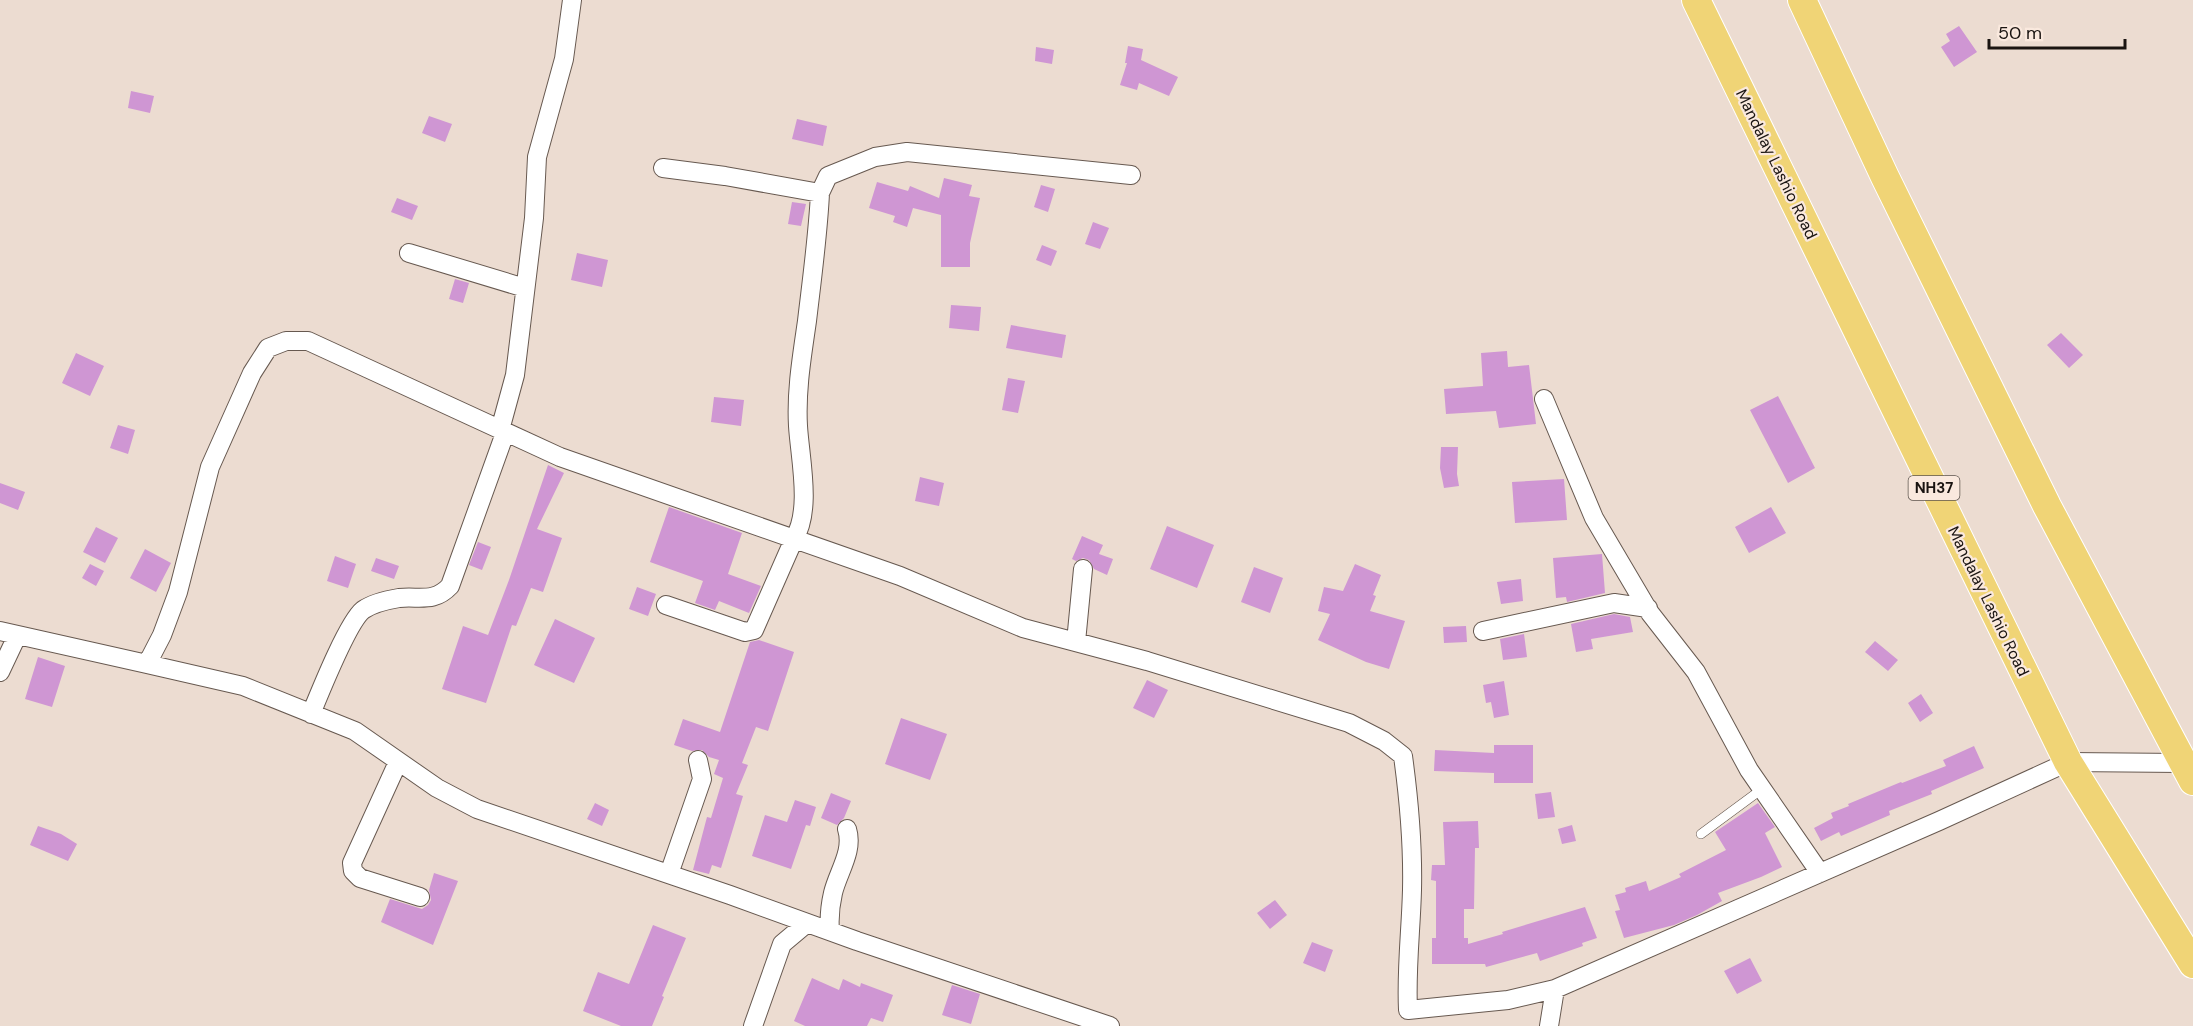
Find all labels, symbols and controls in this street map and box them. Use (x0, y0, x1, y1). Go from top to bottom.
scale bar (1989, 12, 2126, 50)
text: 50 m (1998, 21, 2042, 45)
street label: Mandalay Lashio Road (1731, 86, 1822, 243)
road number: NH37 (1908, 476, 1960, 500)
street label: Mandalay Lashio Road (1943, 523, 2034, 680)

